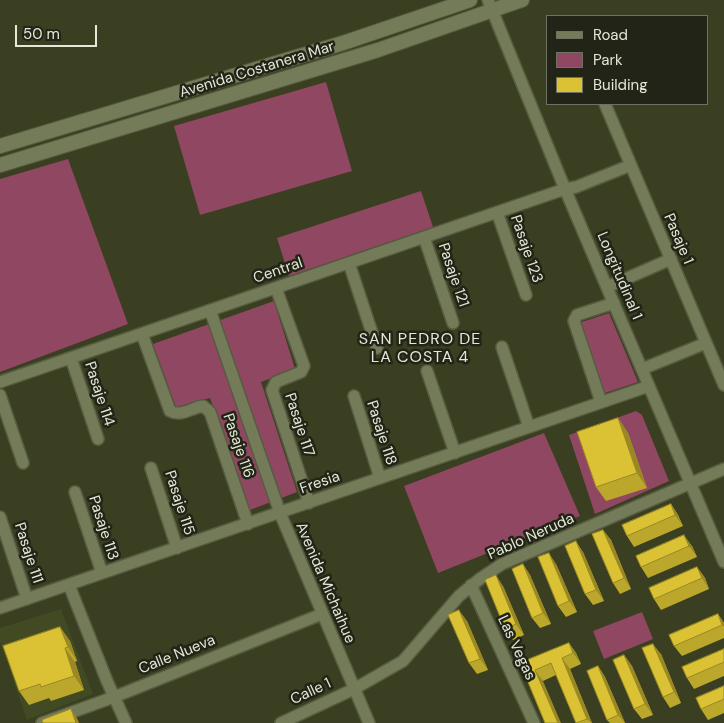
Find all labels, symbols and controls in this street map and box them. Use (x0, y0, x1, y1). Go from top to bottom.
scale bar (18, 15, 100, 47)
legend (546, 15, 709, 105)
text: 50 m (23, 24, 60, 44)
text: Road (593, 25, 628, 45)
street label: Avenida Costanera Mar (177, 38, 337, 102)
text: Park (593, 50, 623, 70)
text: Building (593, 75, 648, 95)
street label: Pasaje 1 (659, 211, 697, 267)
street label: Pasaje 123 (506, 213, 546, 285)
street label: Longitudinal 1 (592, 230, 646, 322)
street label: Pasaje 121 (434, 241, 472, 309)
street label: Central (251, 254, 305, 288)
district label: SAN PEDRO DE LA COSTA 4 (357, 330, 483, 368)
street label: Pasaje 114 (80, 359, 118, 429)
street label: Pasaje 117 (280, 391, 318, 459)
street label: Pasaje 118 (362, 398, 400, 468)
street label: Pasaje 116 (219, 411, 257, 481)
street label: Pasaje 115 (160, 468, 198, 538)
street label: Fresia (298, 468, 342, 498)
street label: Pasaje 113 (84, 494, 122, 562)
street label: Pablo Neruda (485, 510, 577, 564)
street label: Avenida Michaihue (291, 520, 359, 646)
street label: Pasaje 111 (10, 521, 46, 585)
street label: Las Vegas (493, 613, 539, 683)
street label: Calle Nueva (136, 631, 218, 679)
street label: Calle 1 (288, 675, 334, 709)

